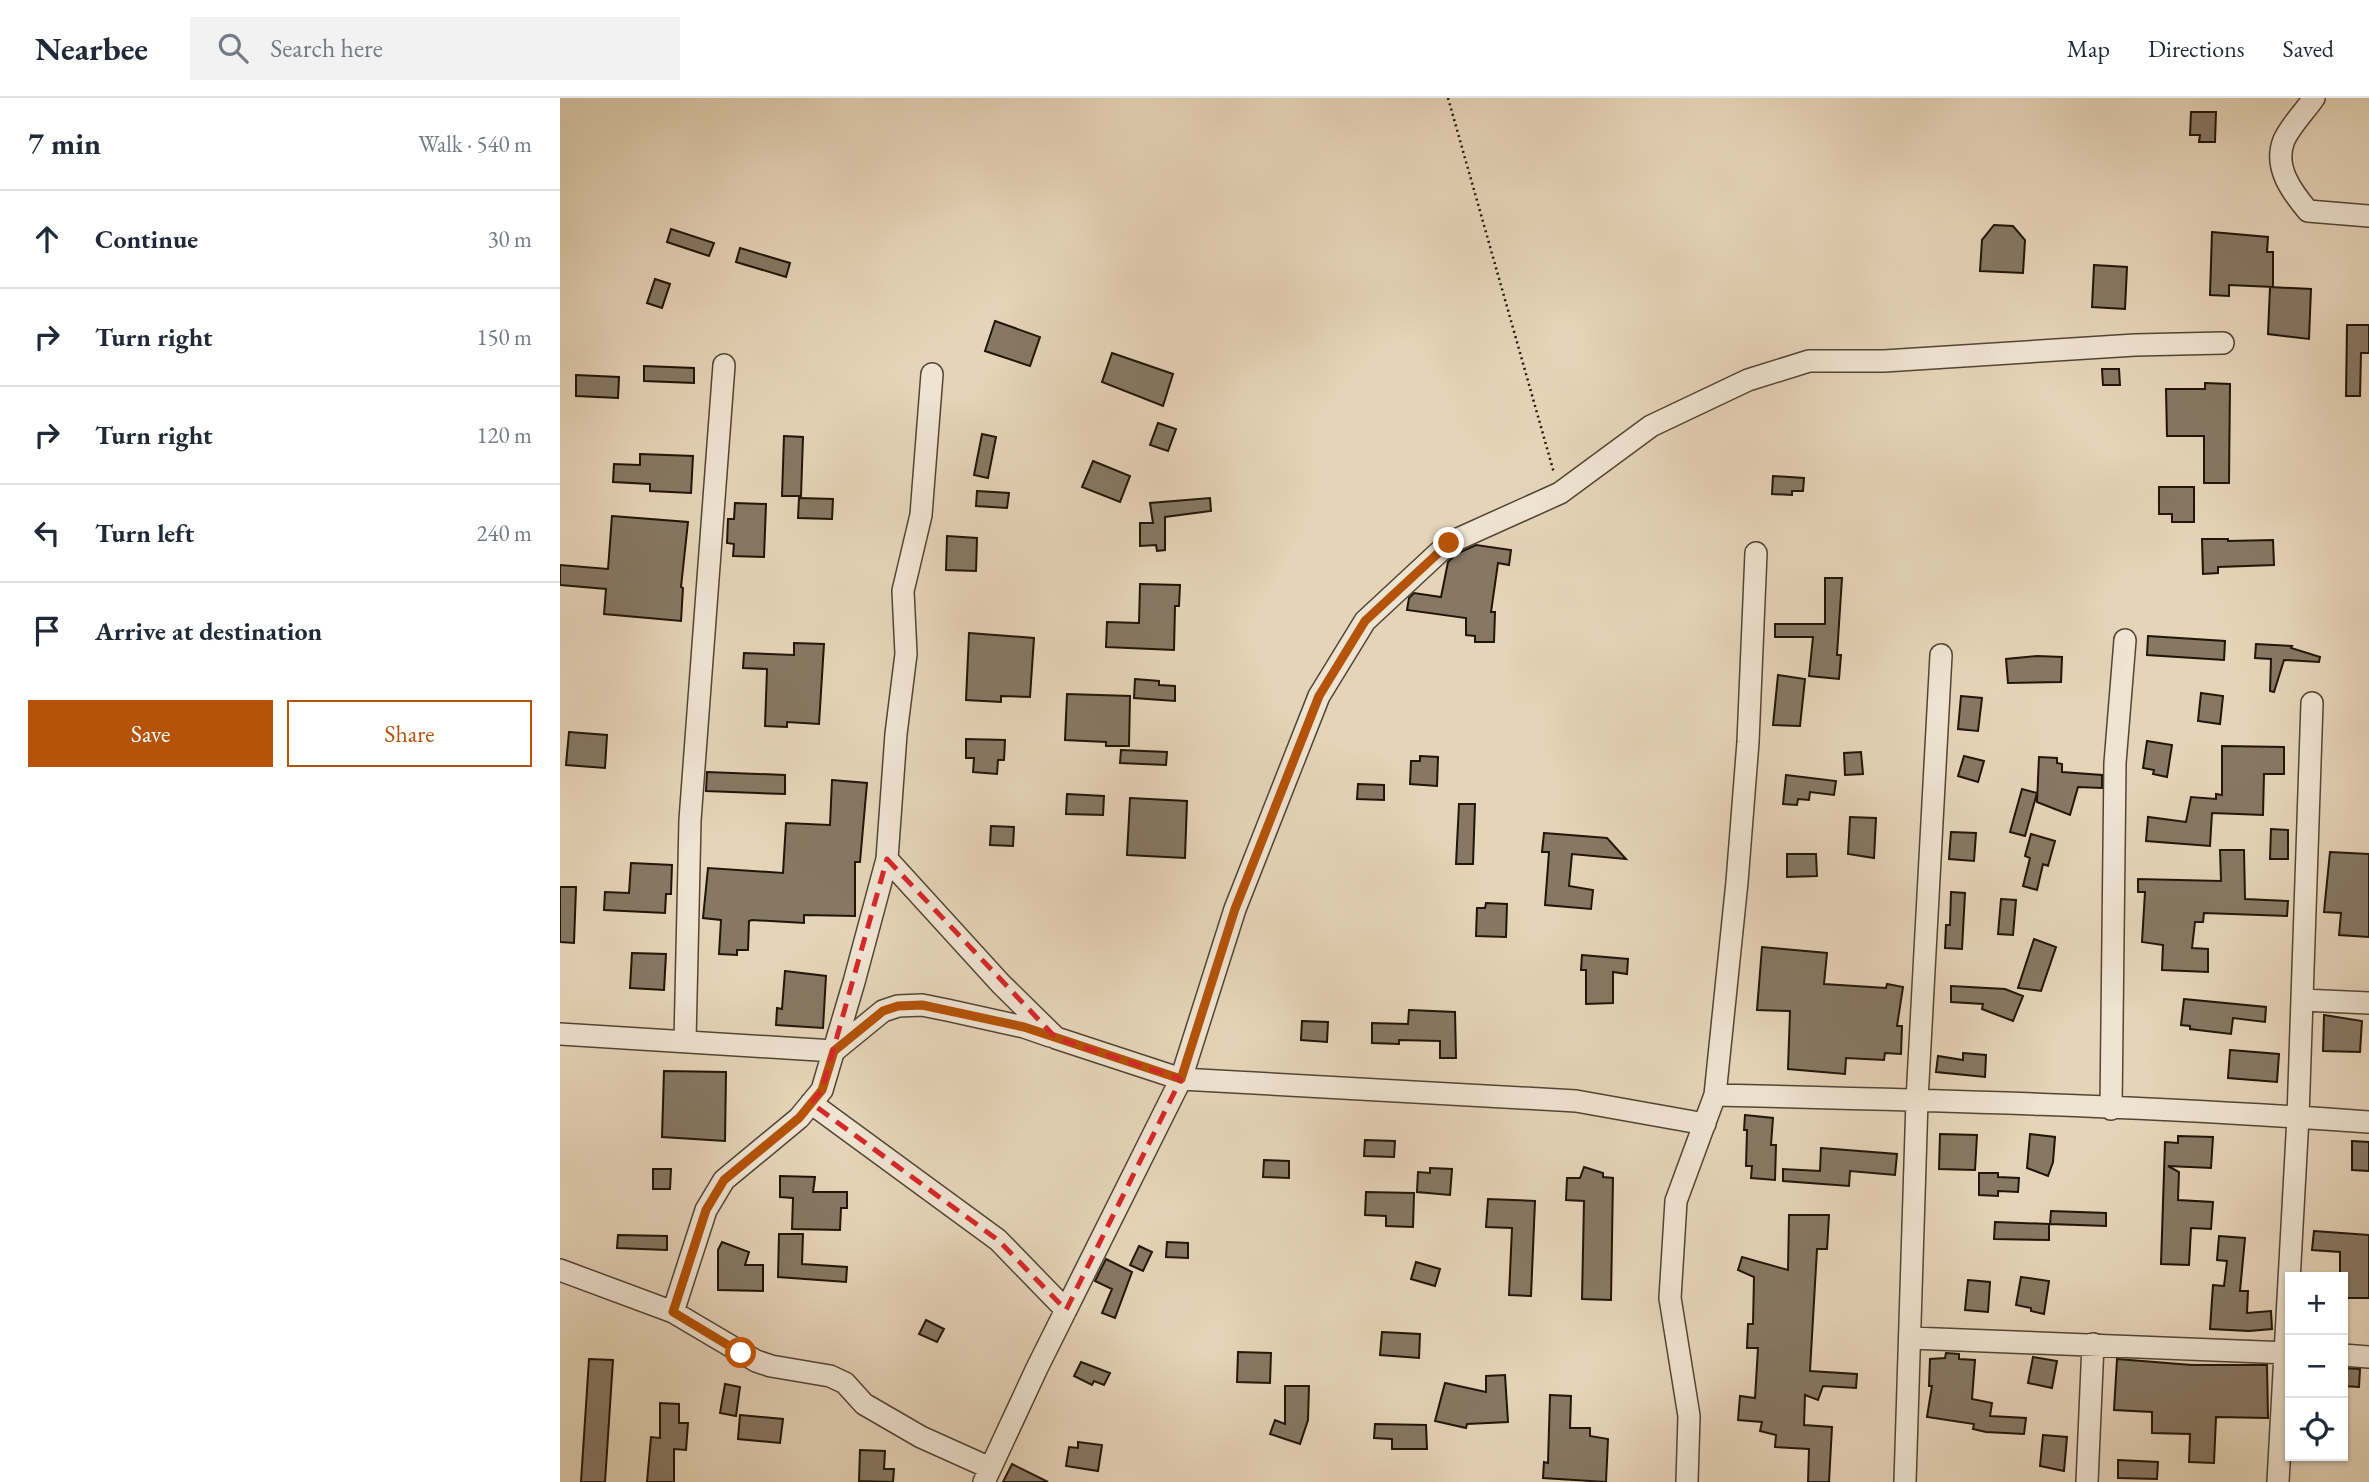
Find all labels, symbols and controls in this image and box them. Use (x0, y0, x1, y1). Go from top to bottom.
search box (190, 17, 680, 80)
text: Nearbee (35, 27, 148, 70)
icon: search (214, 29, 252, 67)
text: Search here (270, 31, 383, 65)
text: Map (2067, 33, 2110, 64)
text: Directions (2148, 33, 2245, 64)
text: Saved (2283, 33, 2334, 64)
text: 7 min (28, 124, 101, 163)
text: Walk · 540 m (418, 129, 532, 159)
icon: ahead (28, 220, 66, 258)
text: Continue (95, 222, 198, 256)
text: 30 m (487, 224, 532, 254)
icon: right (28, 318, 66, 356)
text: Turn right (95, 320, 213, 354)
text: 150 m (476, 322, 532, 352)
icon: right (28, 416, 66, 454)
text: Turn right (95, 418, 213, 452)
text: 120 m (476, 420, 532, 450)
icon: left (28, 514, 66, 552)
text: Turn left (95, 516, 194, 550)
text: 240 m (476, 518, 532, 548)
route end (1433, 527, 1464, 558)
icon: arrive (28, 612, 66, 650)
text: Arrive at destination (95, 614, 322, 648)
button: Save (28, 700, 273, 767)
button: Share (287, 700, 532, 767)
map controls (2285, 1272, 2348, 1461)
button: + (2285, 1272, 2348, 1335)
button: − (2285, 1335, 2348, 1398)
route start (725, 1337, 756, 1368)
button: locate (2285, 1398, 2348, 1461)

